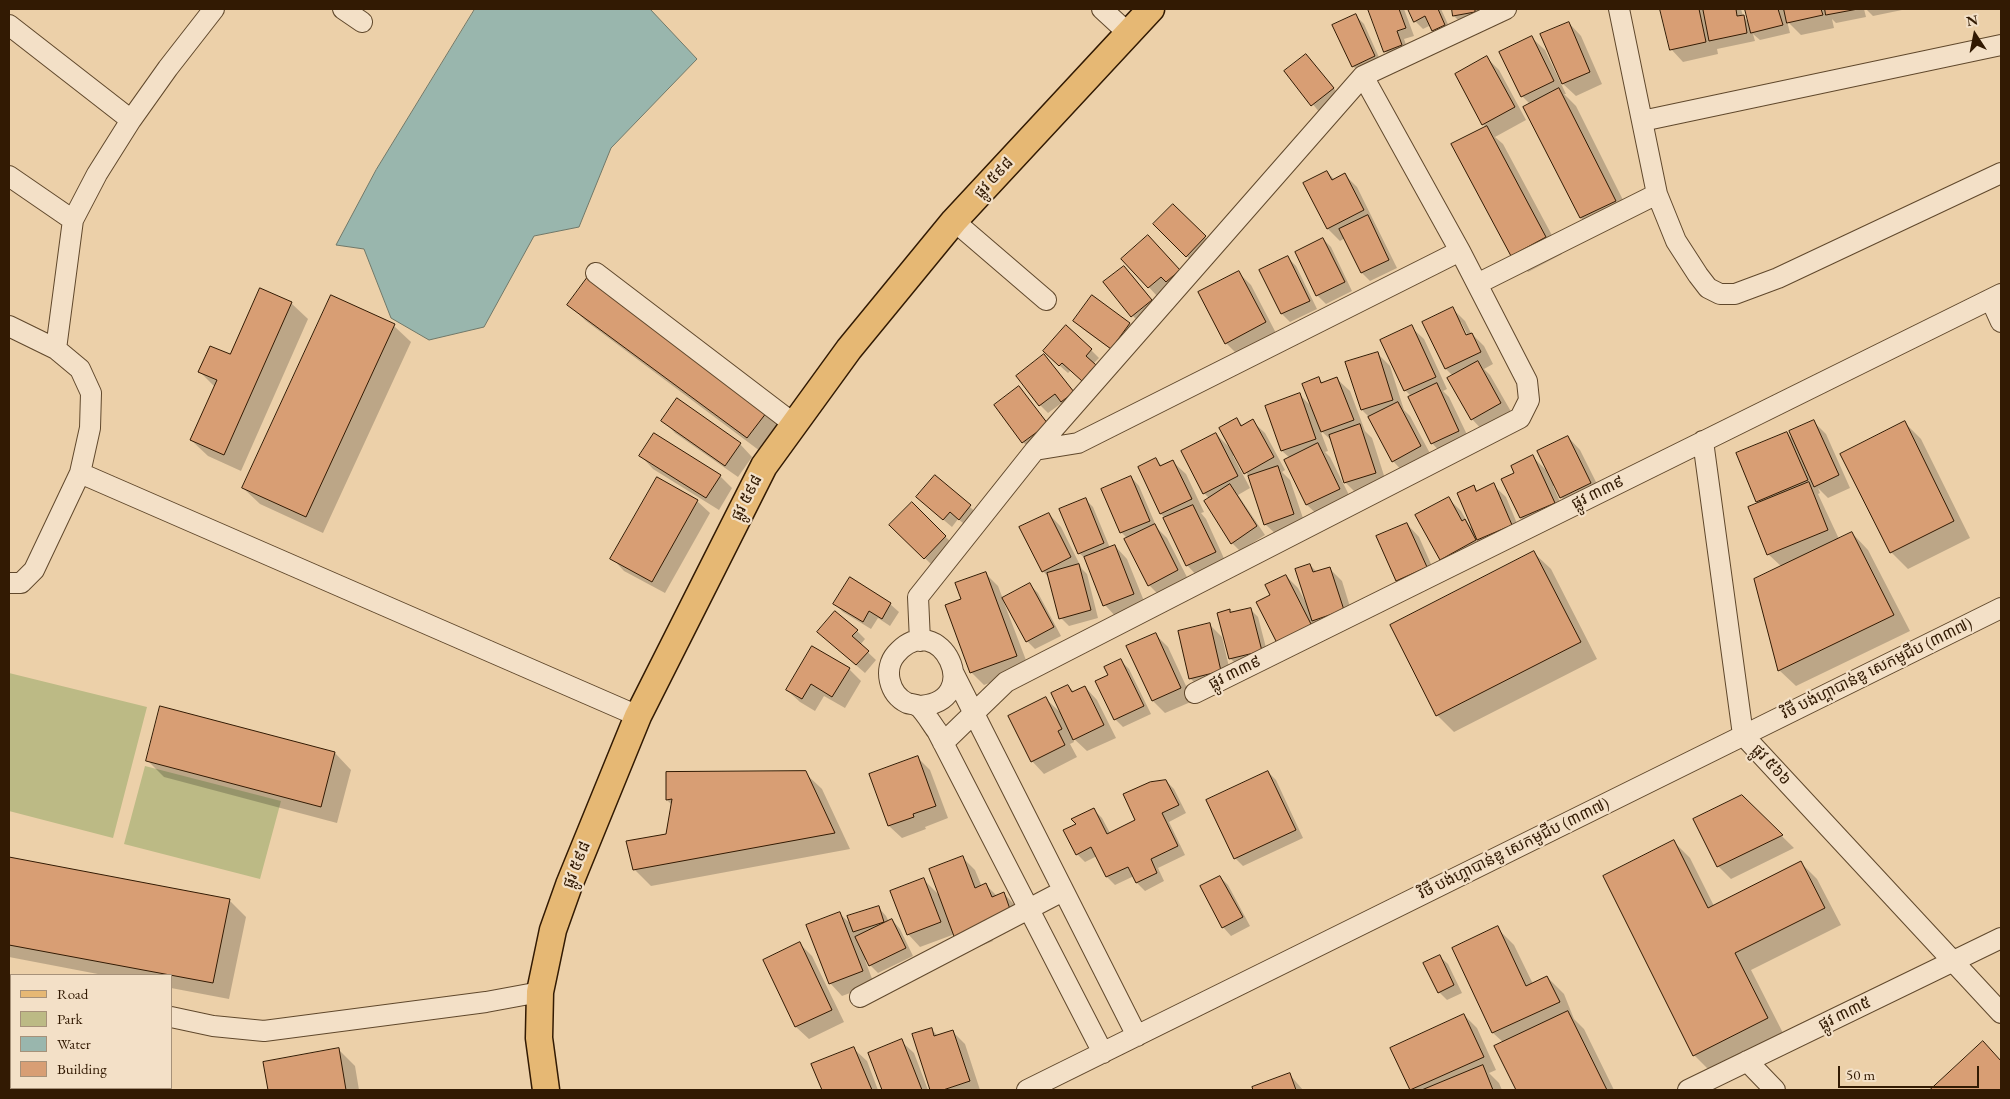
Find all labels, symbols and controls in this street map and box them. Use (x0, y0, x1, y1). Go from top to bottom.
north arrow (1950, 10, 2000, 60)
text: N (1965, 10, 1979, 30)
street label: ផ្លូវ ៥៩៨ (970, 154, 1018, 202)
street label: ផ្លូវ ៥៩៨ (727, 472, 767, 524)
street label: ផ្លូវ ៣៣៩ (1568, 472, 1628, 514)
street label: វិថី បង់ហ្គាបាន់ឌូ សេកមូជីប (៣៣៧) (1778, 614, 1976, 724)
street label: ផ្លូវ ៣៣៩ (1205, 652, 1265, 694)
street label: ផ្លូវ ៥៦៦ (1747, 741, 1795, 789)
street label: វិថី បង់ហ្គាបាន់ឌូ សេកមូជីប (៣៣៧) (1415, 794, 1613, 904)
street label: ផ្លូវ ៥៩៨ (559, 839, 595, 891)
legend (10, 974, 172, 1089)
text: Road (57, 984, 88, 1003)
street label: ផ្លូវ ៣៣៥ (1815, 993, 1875, 1035)
text: Park (57, 1009, 83, 1028)
text: Water (57, 1034, 91, 1053)
scale bar (1840, 1056, 1981, 1088)
text: Building (57, 1059, 107, 1078)
text: 50 m (1846, 1065, 1875, 1084)

